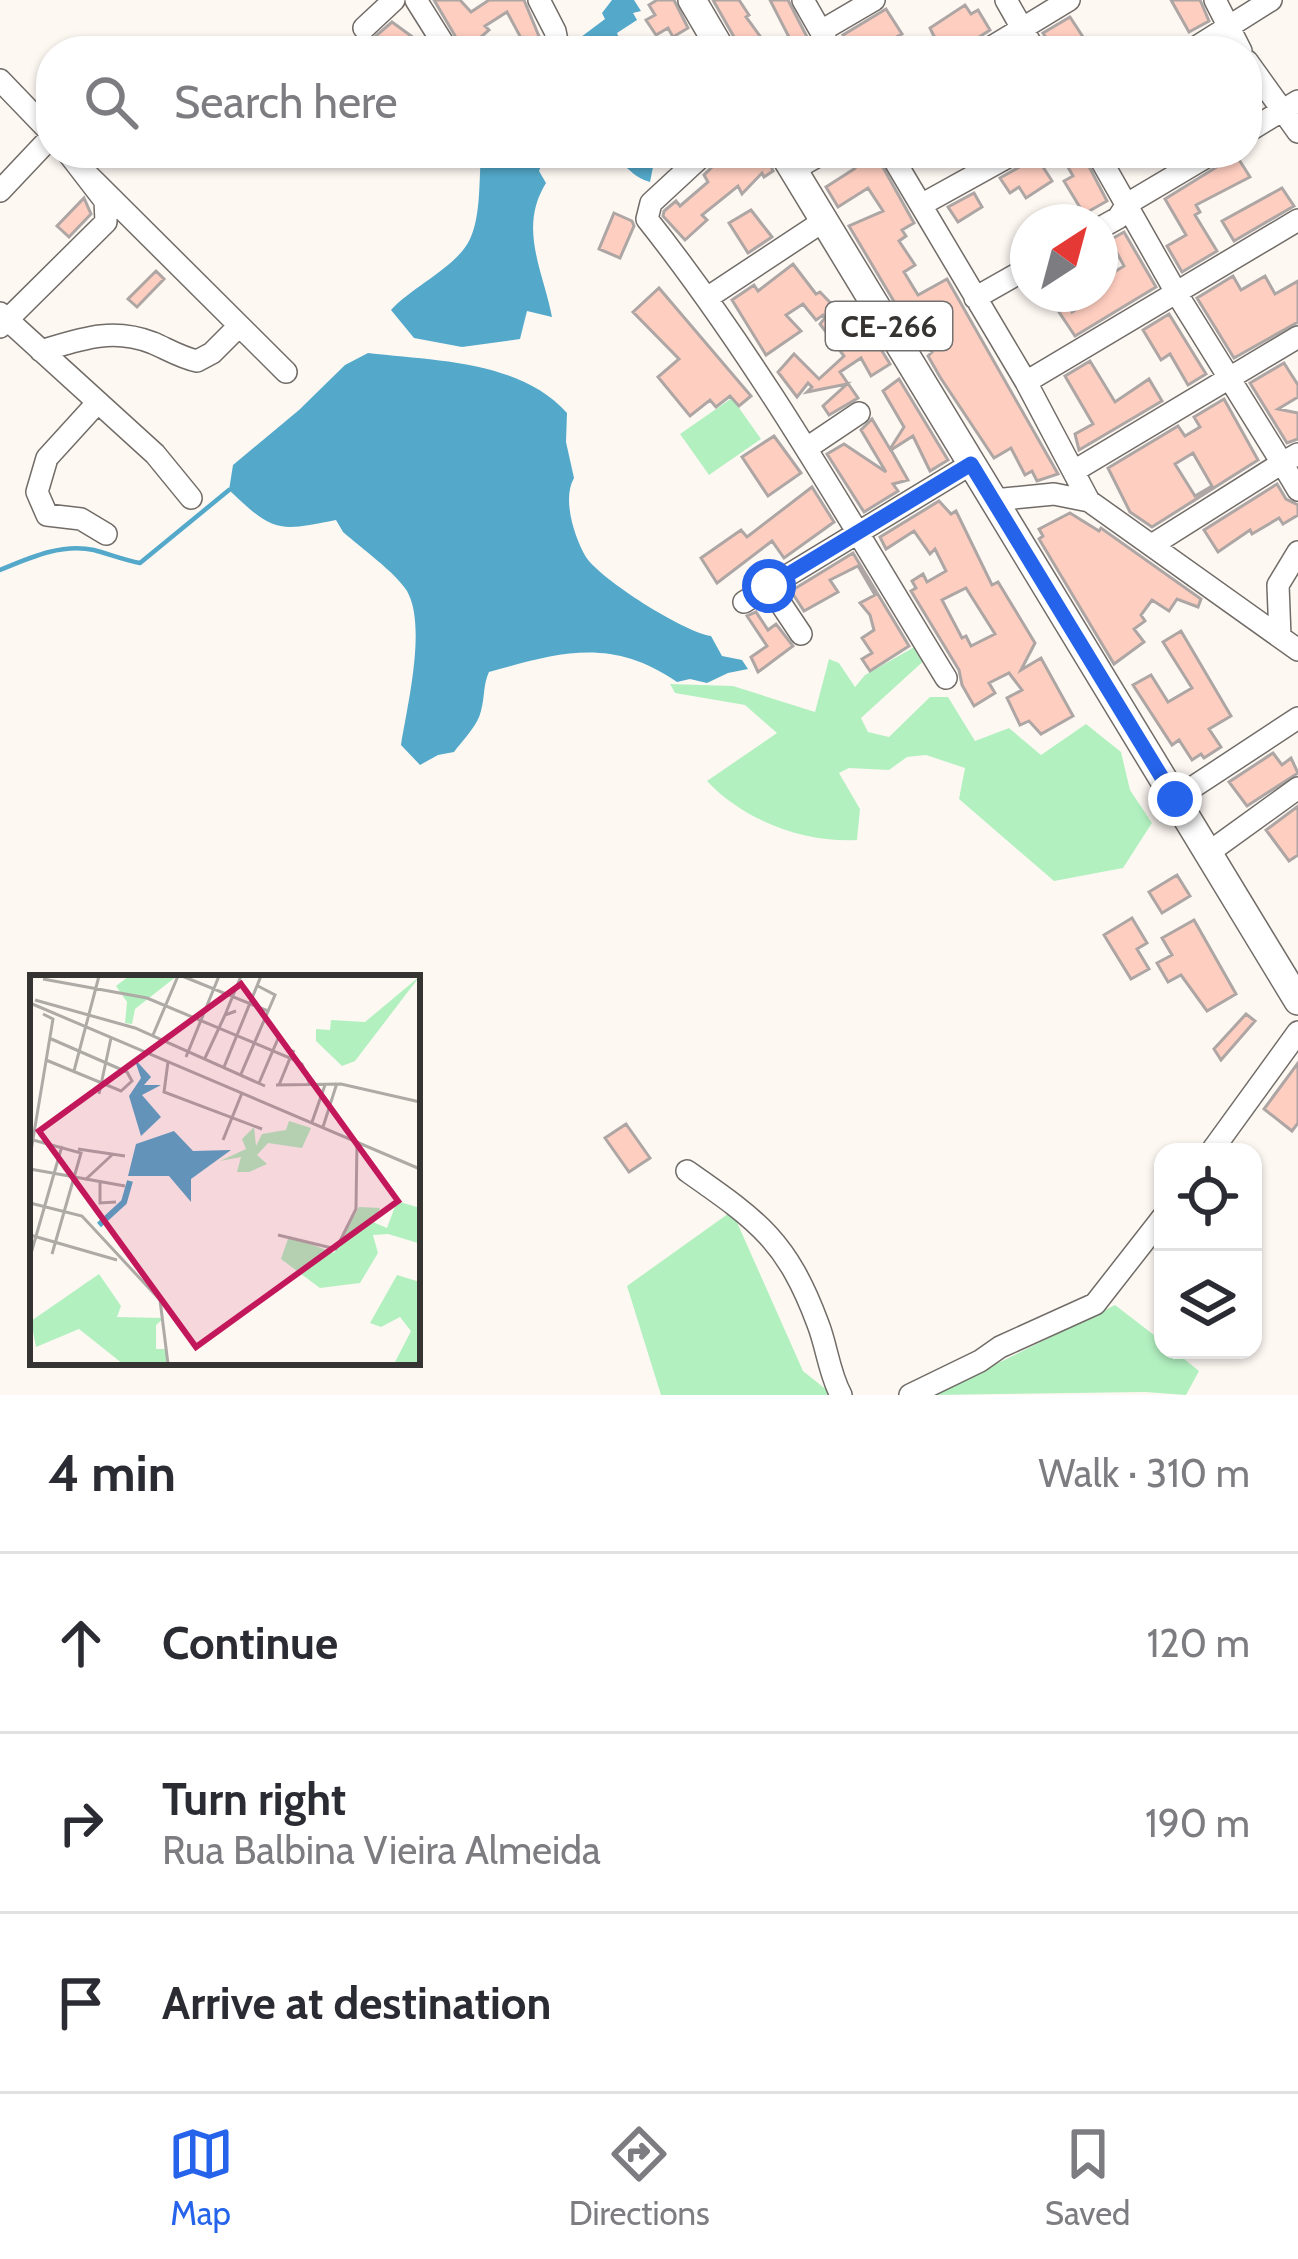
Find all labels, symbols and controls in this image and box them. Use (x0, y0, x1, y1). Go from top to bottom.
search box (36, 36, 1262, 168)
icon: search (78, 69, 144, 135)
text: Search here (174, 75, 398, 129)
north arrow (1010, 204, 1118, 312)
road number: CE-266 (826, 302, 952, 350)
route start (742, 559, 796, 613)
route end (1148, 772, 1202, 826)
inset map (30, 975, 420, 1365)
map controls (1154, 1143, 1262, 1359)
button: locate (1154, 1143, 1262, 1251)
button: layers (1154, 1251, 1262, 1359)
text: 4 min (48, 1442, 176, 1504)
text: Walk · 310 m (1038, 1449, 1250, 1497)
icon: ahead (48, 1610, 114, 1676)
text: Continue (162, 1616, 338, 1670)
text: 120 m (1147, 1619, 1250, 1667)
text: Turn right (162, 1772, 346, 1826)
icon: right (48, 1790, 114, 1856)
text: 190 m (1145, 1799, 1250, 1847)
text: Rua Balbina Vieira Almeida (162, 1826, 601, 1874)
icon: arrive (48, 1970, 114, 2036)
text: Arrive at destination (162, 1976, 551, 2030)
tab: Map (168, 2121, 234, 2233)
tab: Directions (569, 2121, 710, 2233)
tab: Saved (1045, 2121, 1130, 2233)

